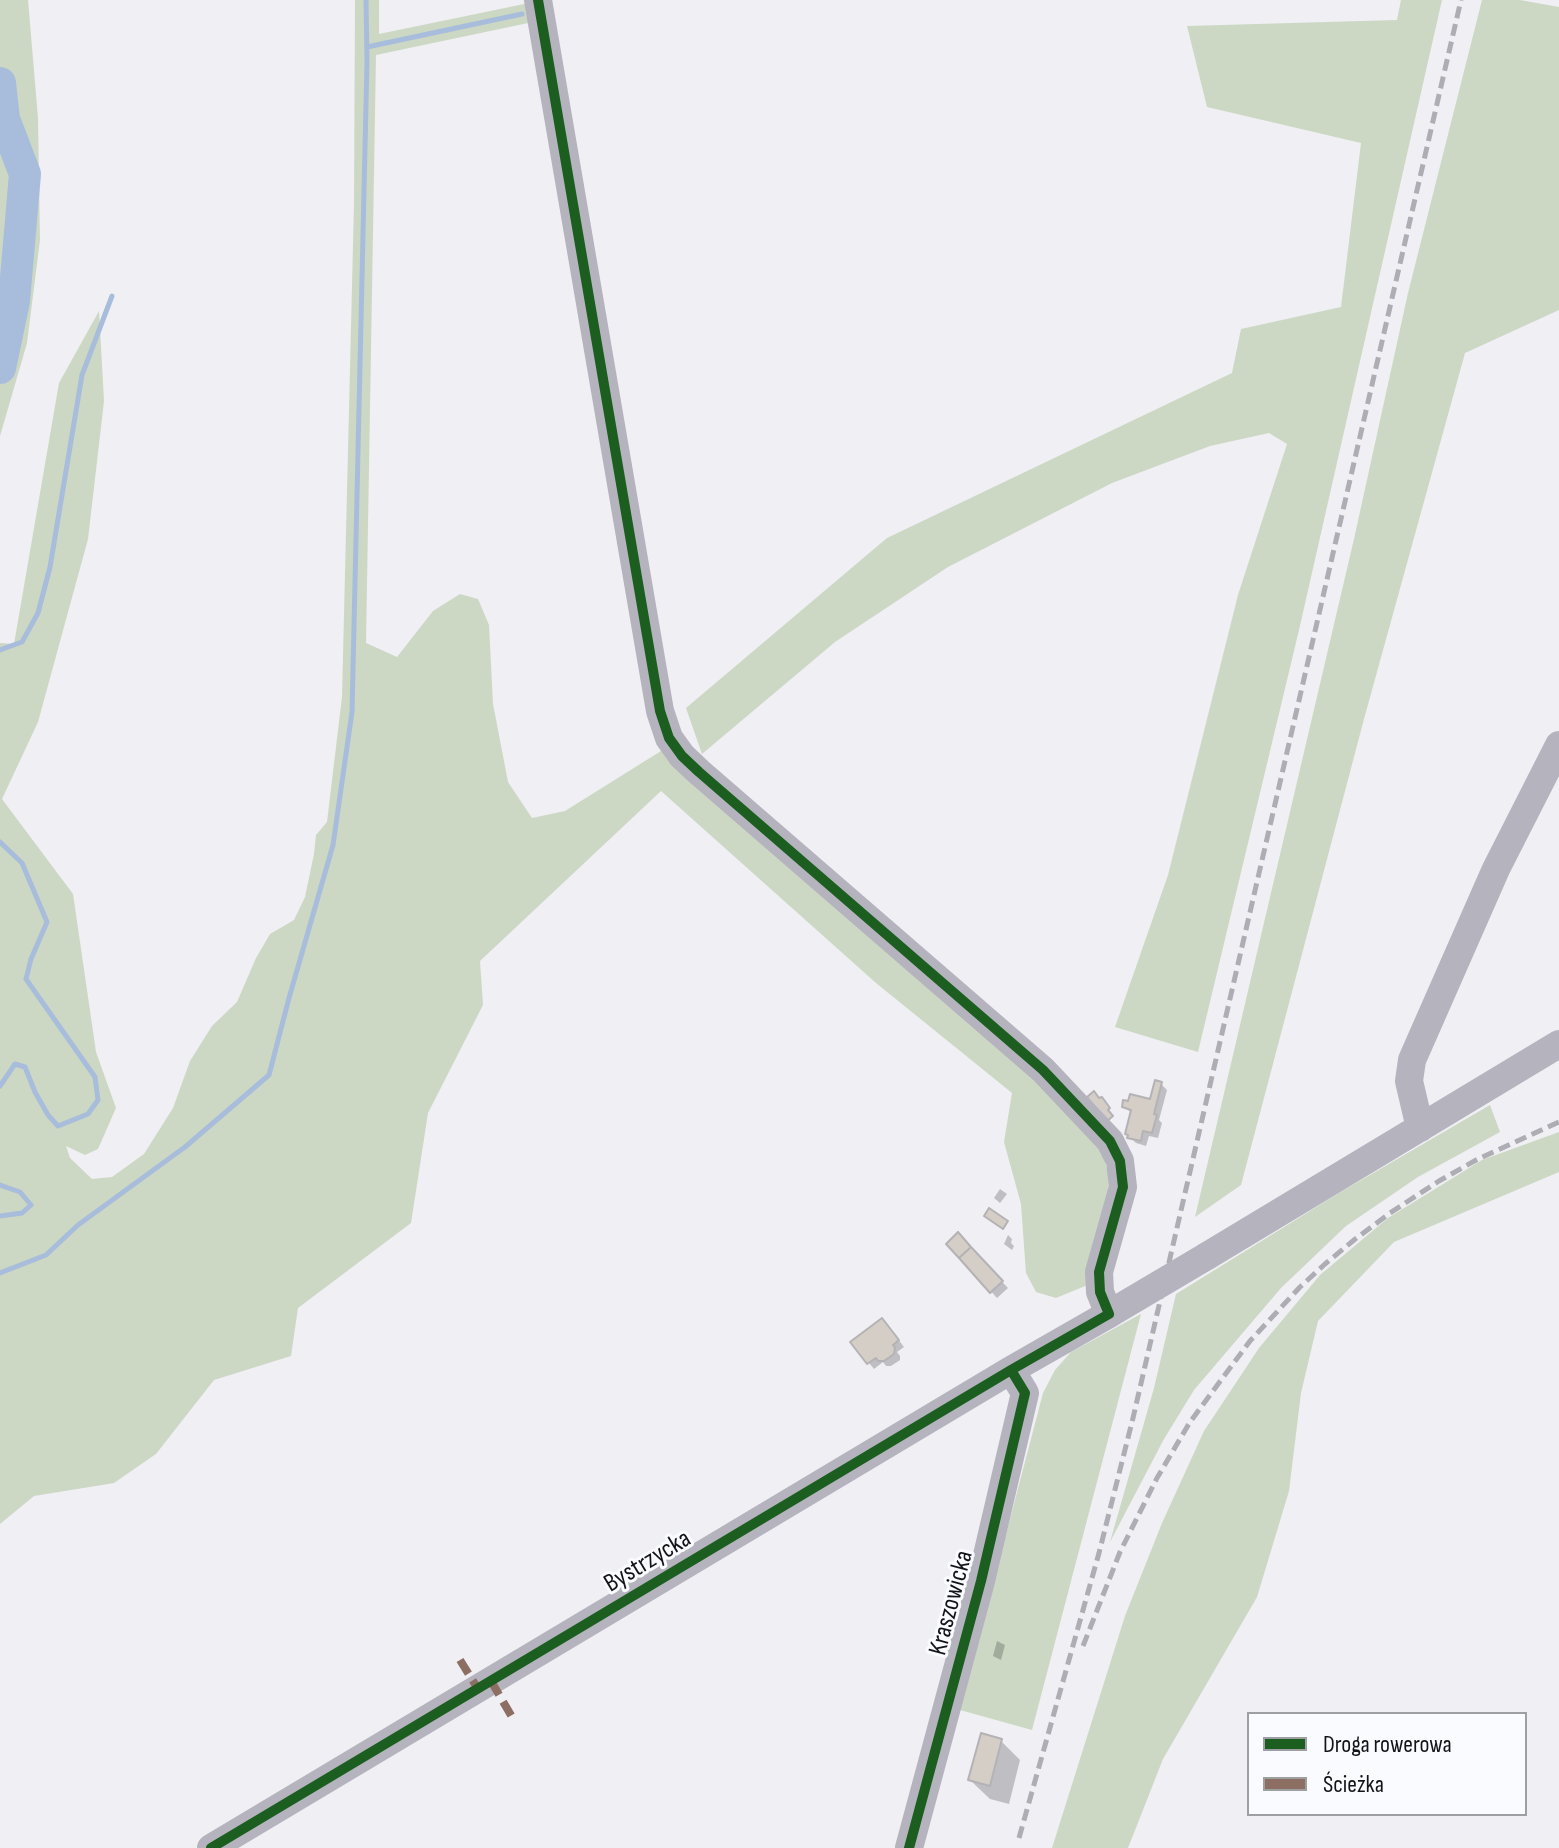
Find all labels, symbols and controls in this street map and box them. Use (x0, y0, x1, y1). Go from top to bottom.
street label: Bystrzycka (599, 1524, 697, 1600)
street label: Kraszowicka (923, 1547, 981, 1659)
legend (1247, 1712, 1527, 1816)
text: Droga rowerowa (1323, 1730, 1452, 1759)
text: Ścieżka (1323, 1770, 1384, 1799)

